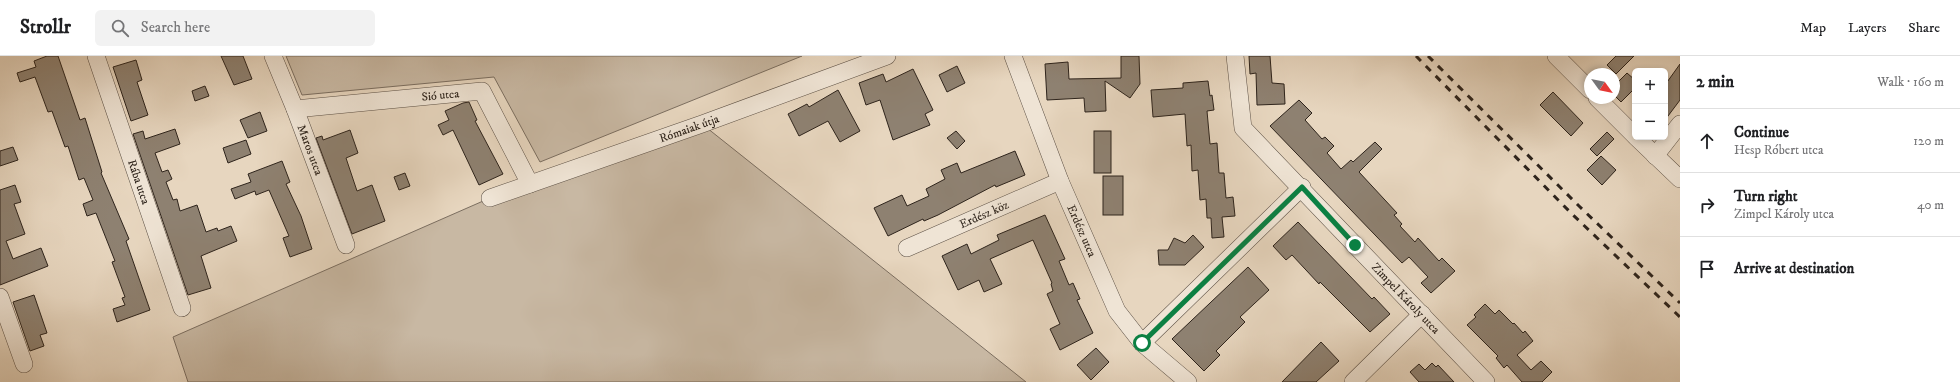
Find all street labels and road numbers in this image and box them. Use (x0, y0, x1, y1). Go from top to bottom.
street label: Sió utca (421, 86, 461, 104)
street label: Rómaiak útja (657, 111, 722, 146)
street label: Maros utca (294, 122, 327, 178)
street label: Rába utca (124, 158, 154, 207)
street label: Erdész köz (957, 197, 1011, 232)
street label: Erdész utca (1064, 202, 1100, 260)
street label: Zimpel Károly utca (1368, 260, 1444, 337)

